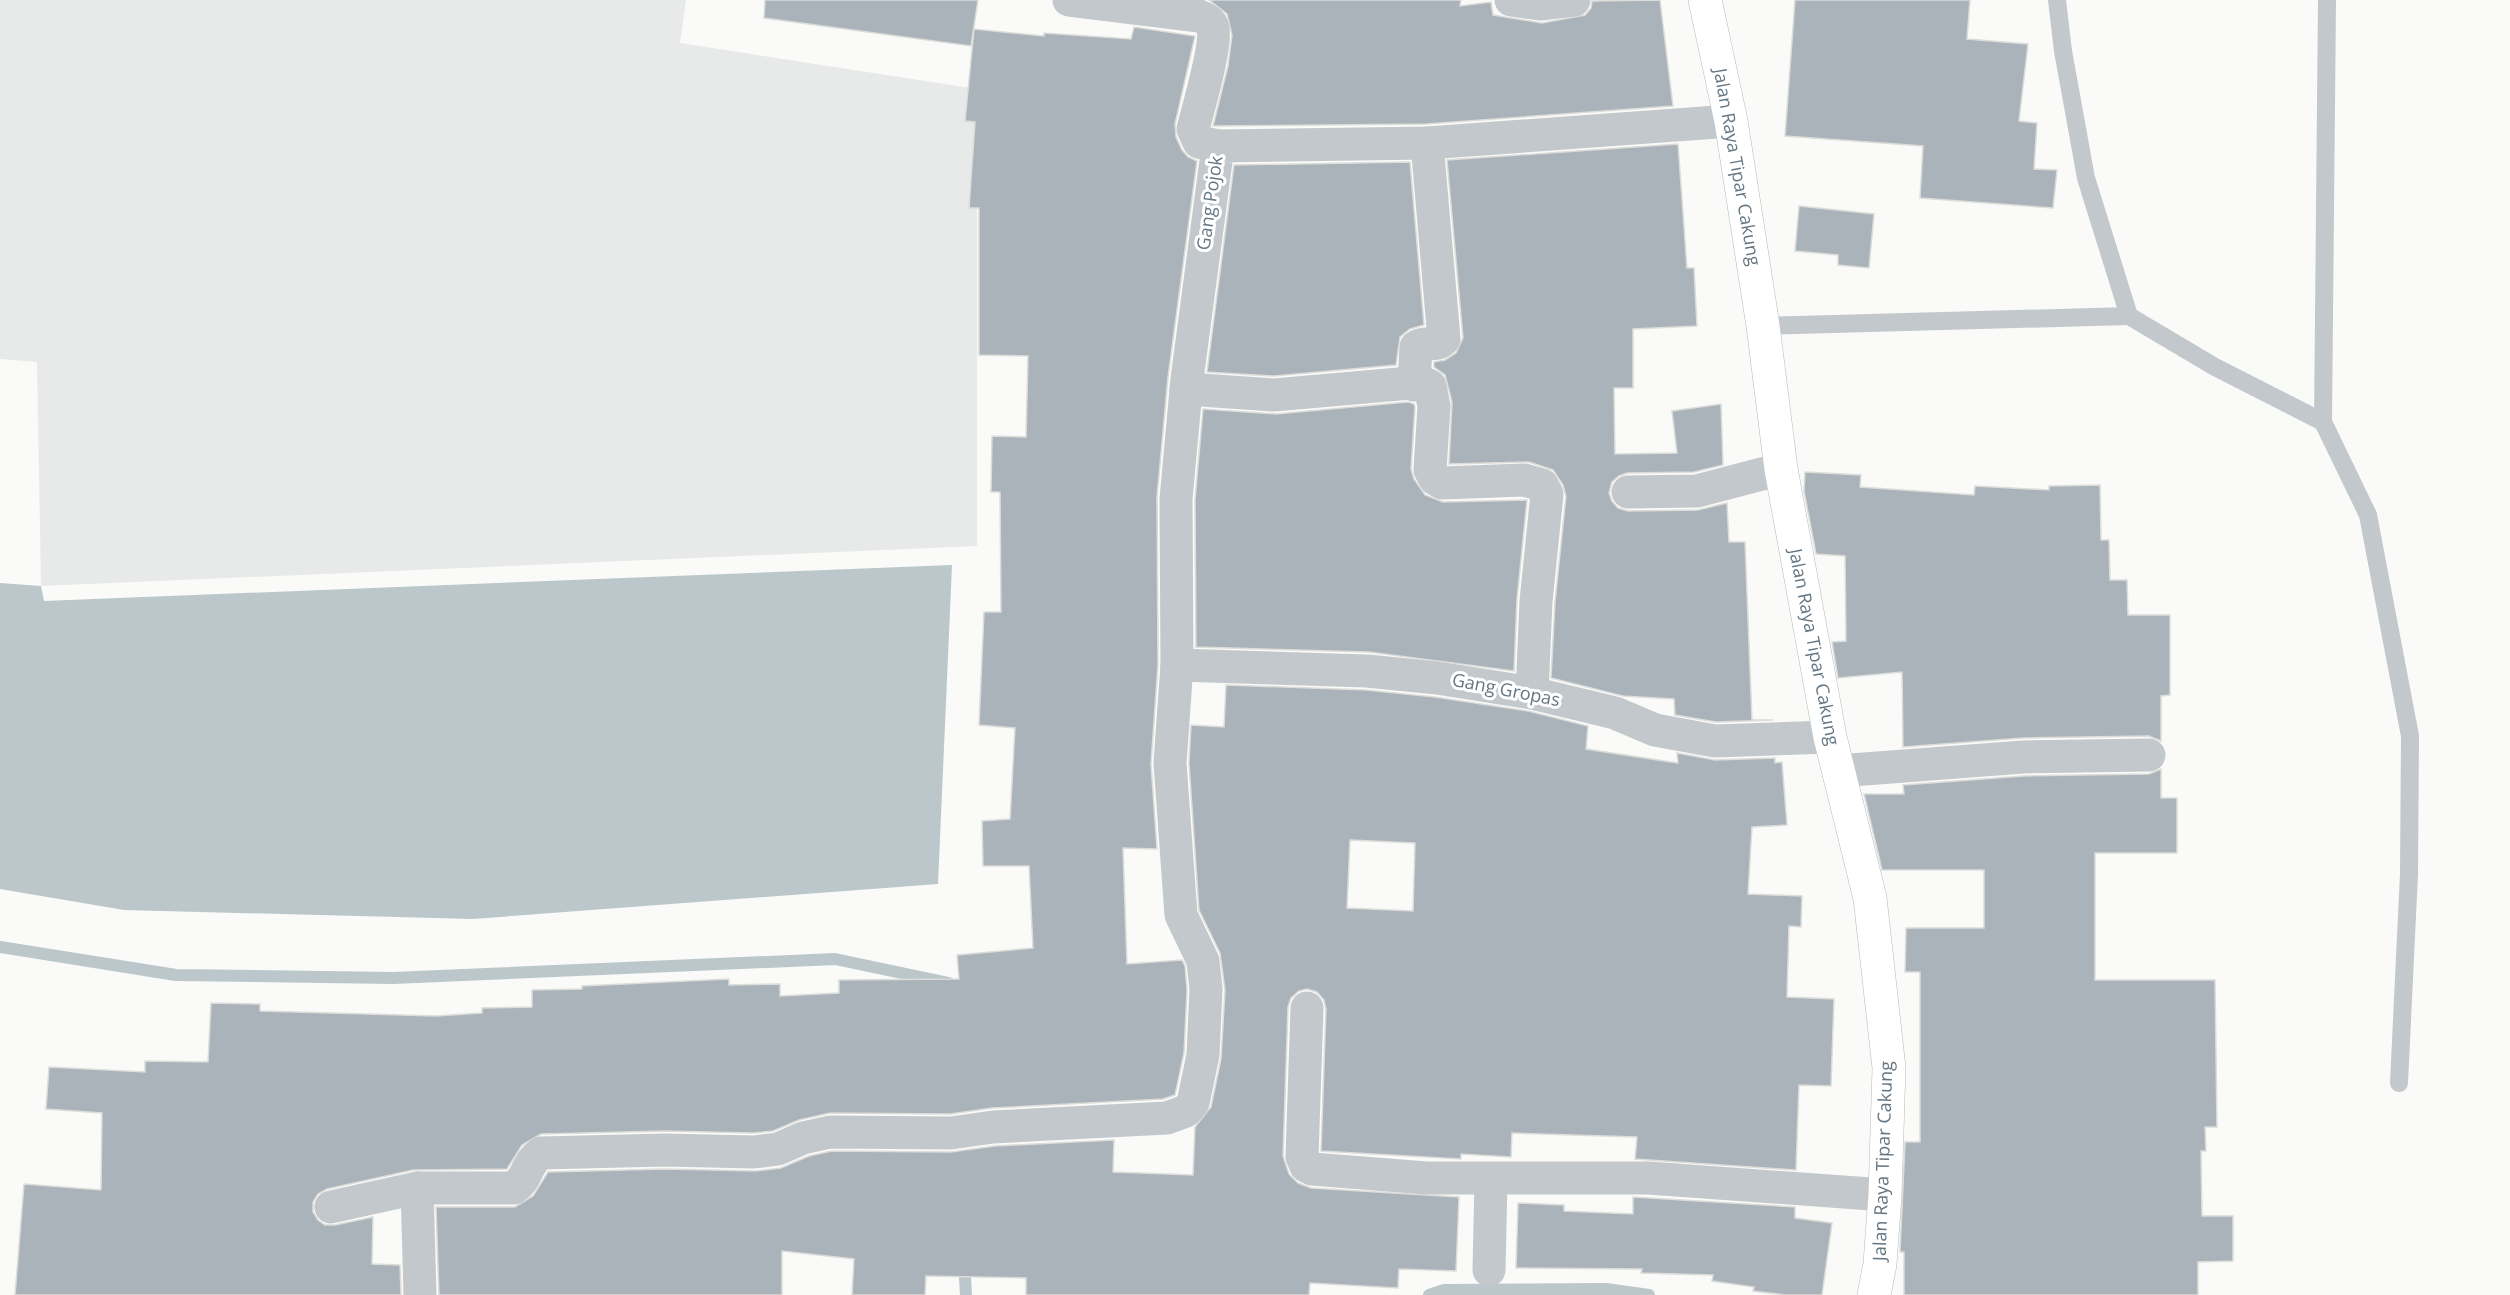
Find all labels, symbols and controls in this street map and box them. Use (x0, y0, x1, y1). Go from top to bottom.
street label: Jalan Raya Tipar Cakung (1708, 64, 1767, 268)
street label: Gang Pojok (1191, 154, 1228, 252)
street label: Jalan Raya Tipar Cakung (1784, 544, 1846, 748)
street label: Gang Gropas (1450, 667, 1562, 711)
street label: Jalan Raya Tipar Cakung (1866, 1060, 1897, 1263)

